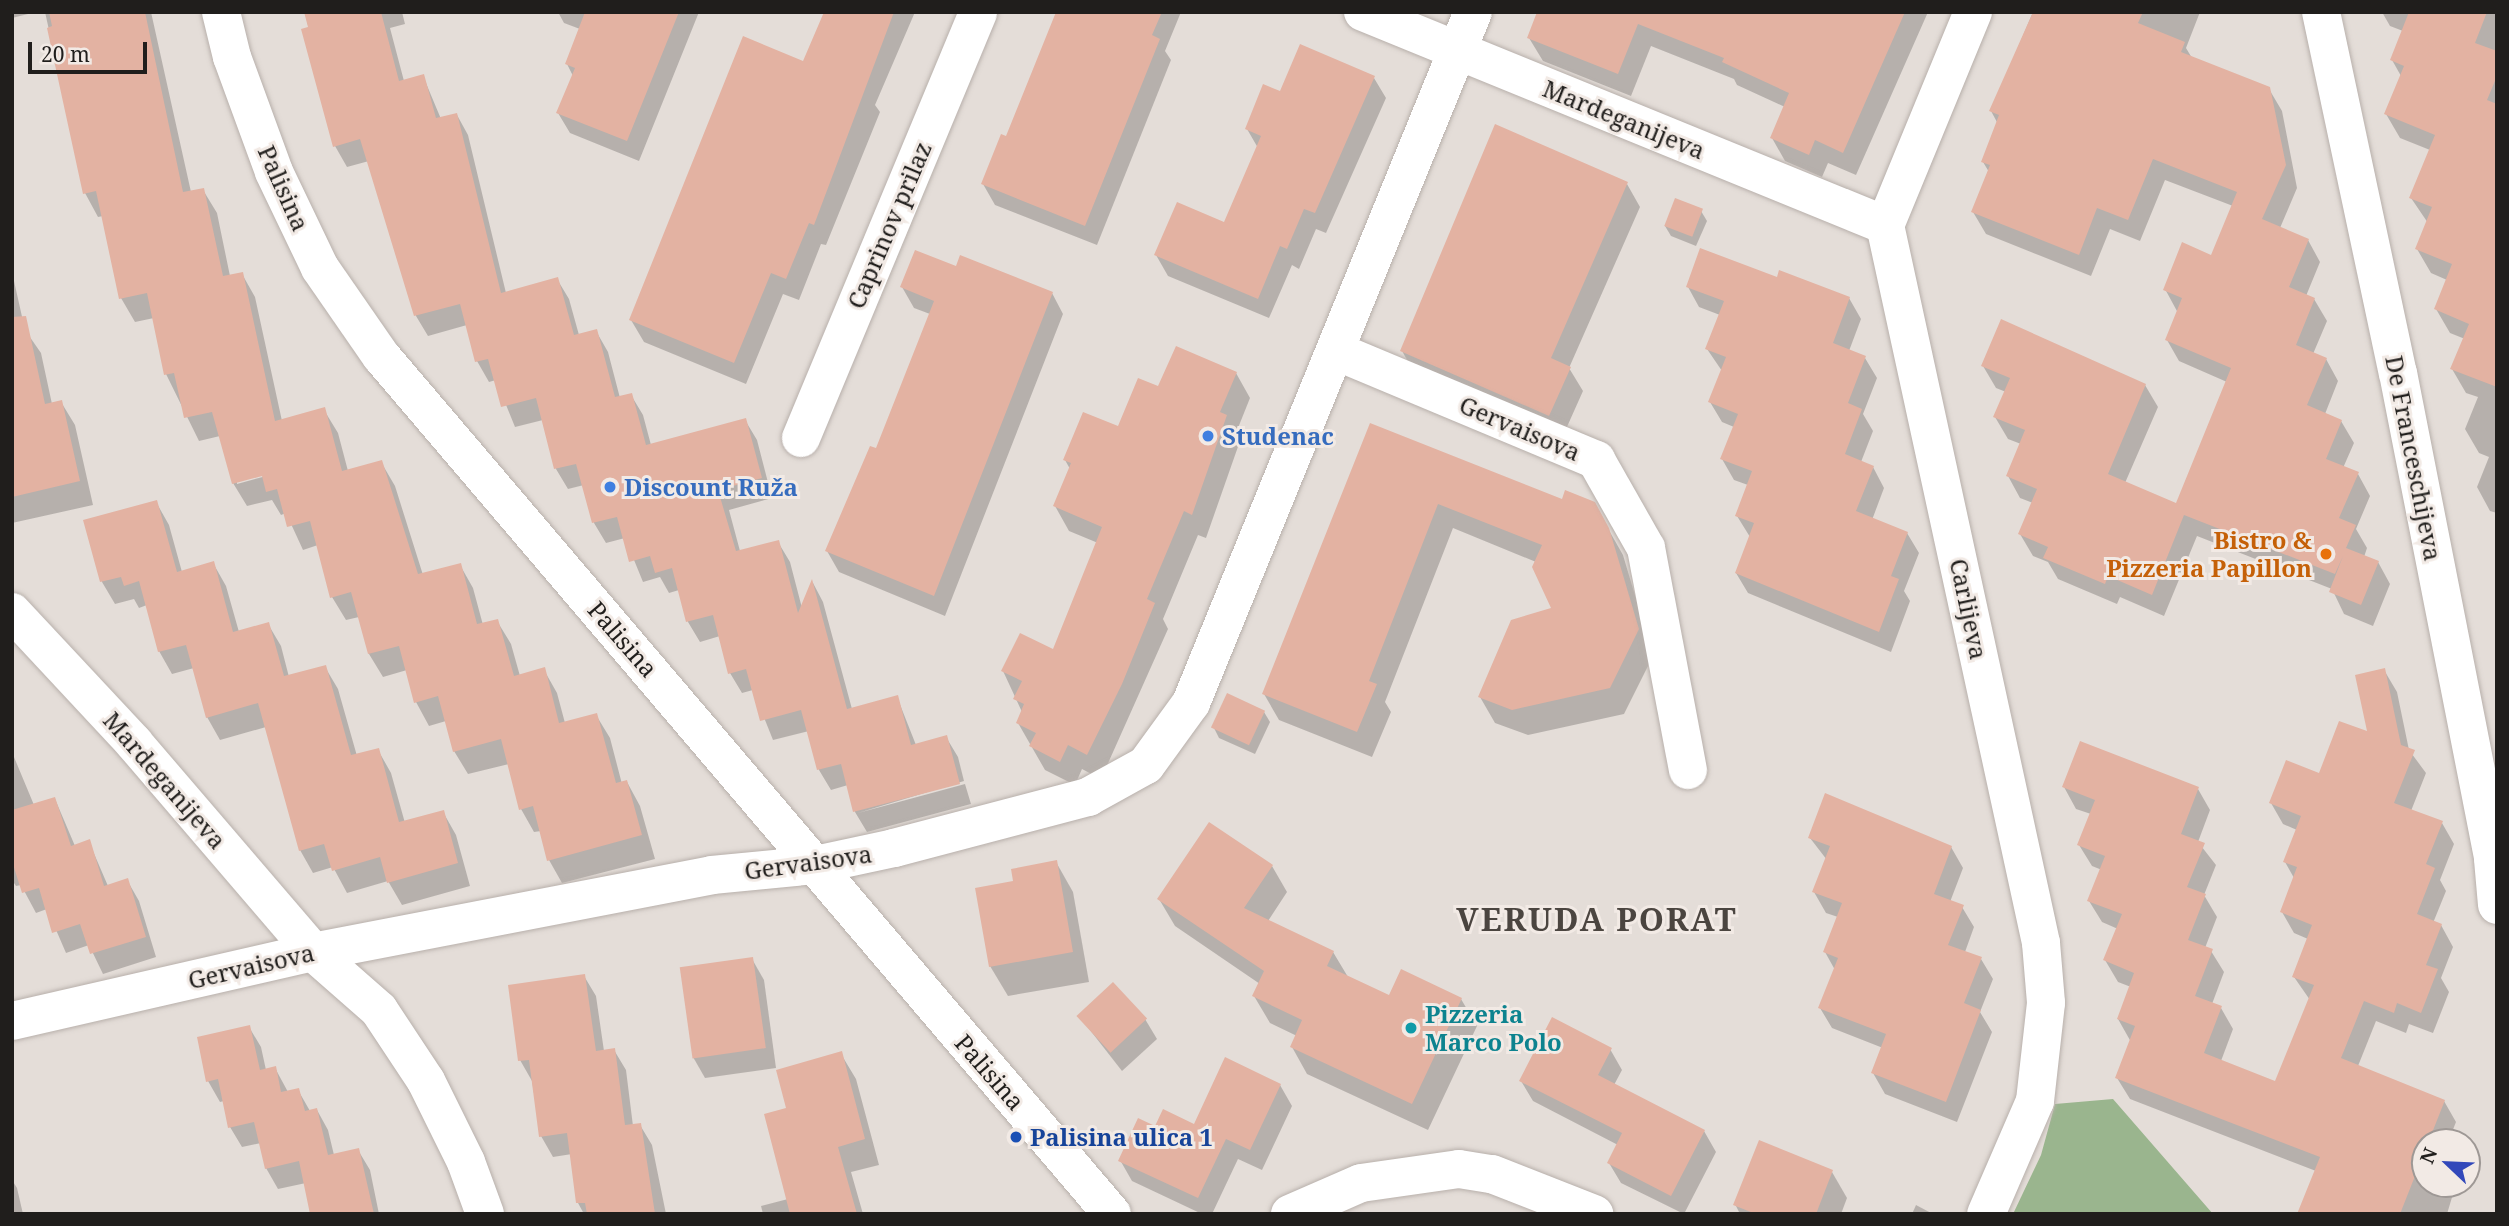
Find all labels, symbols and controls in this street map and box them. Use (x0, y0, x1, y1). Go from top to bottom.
scale bar (32, 28, 150, 72)
text: 20 m (41, 40, 90, 68)
street label: Mardeganijeva (1539, 73, 1709, 165)
street label: Caprinov prilaz (841, 137, 937, 313)
street label: Palisina (252, 141, 316, 235)
street label: De Franceschijeva (2380, 353, 2448, 563)
street label: Gervaisova (1455, 390, 1585, 466)
place label: Studenac (1222, 422, 1334, 450)
marker: Studenac (1200, 428, 1216, 444)
place label: Discount Ruža (624, 473, 798, 501)
marker: Discount Ruža (602, 479, 618, 495)
place label: Bistro & Pizzeria Papillon (2106, 526, 2312, 582)
marker: Bistro & Pizzeria Papillon (2318, 546, 2334, 562)
street label: Carlijeva (1944, 556, 1994, 662)
street label: Palisina (582, 595, 664, 683)
street label: Mardeganijeva (98, 706, 232, 854)
street label: Gervaisova (742, 839, 874, 885)
district label: VERUDA PORAT (1458, 900, 1736, 938)
street label: Gervaisova (185, 938, 317, 994)
place label: Pizzeria Marco Polo (1425, 1000, 1562, 1056)
marker: Pizzeria Marco Polo (1403, 1020, 1419, 1036)
street label: Palisina (949, 1028, 1031, 1116)
place label: Palisina ulica 1 (1030, 1123, 1213, 1151)
north arrow (2411, 1128, 2481, 1198)
marker: Palisina ulica 1 (1008, 1129, 1024, 1145)
text: N (2414, 1144, 2443, 1168)

